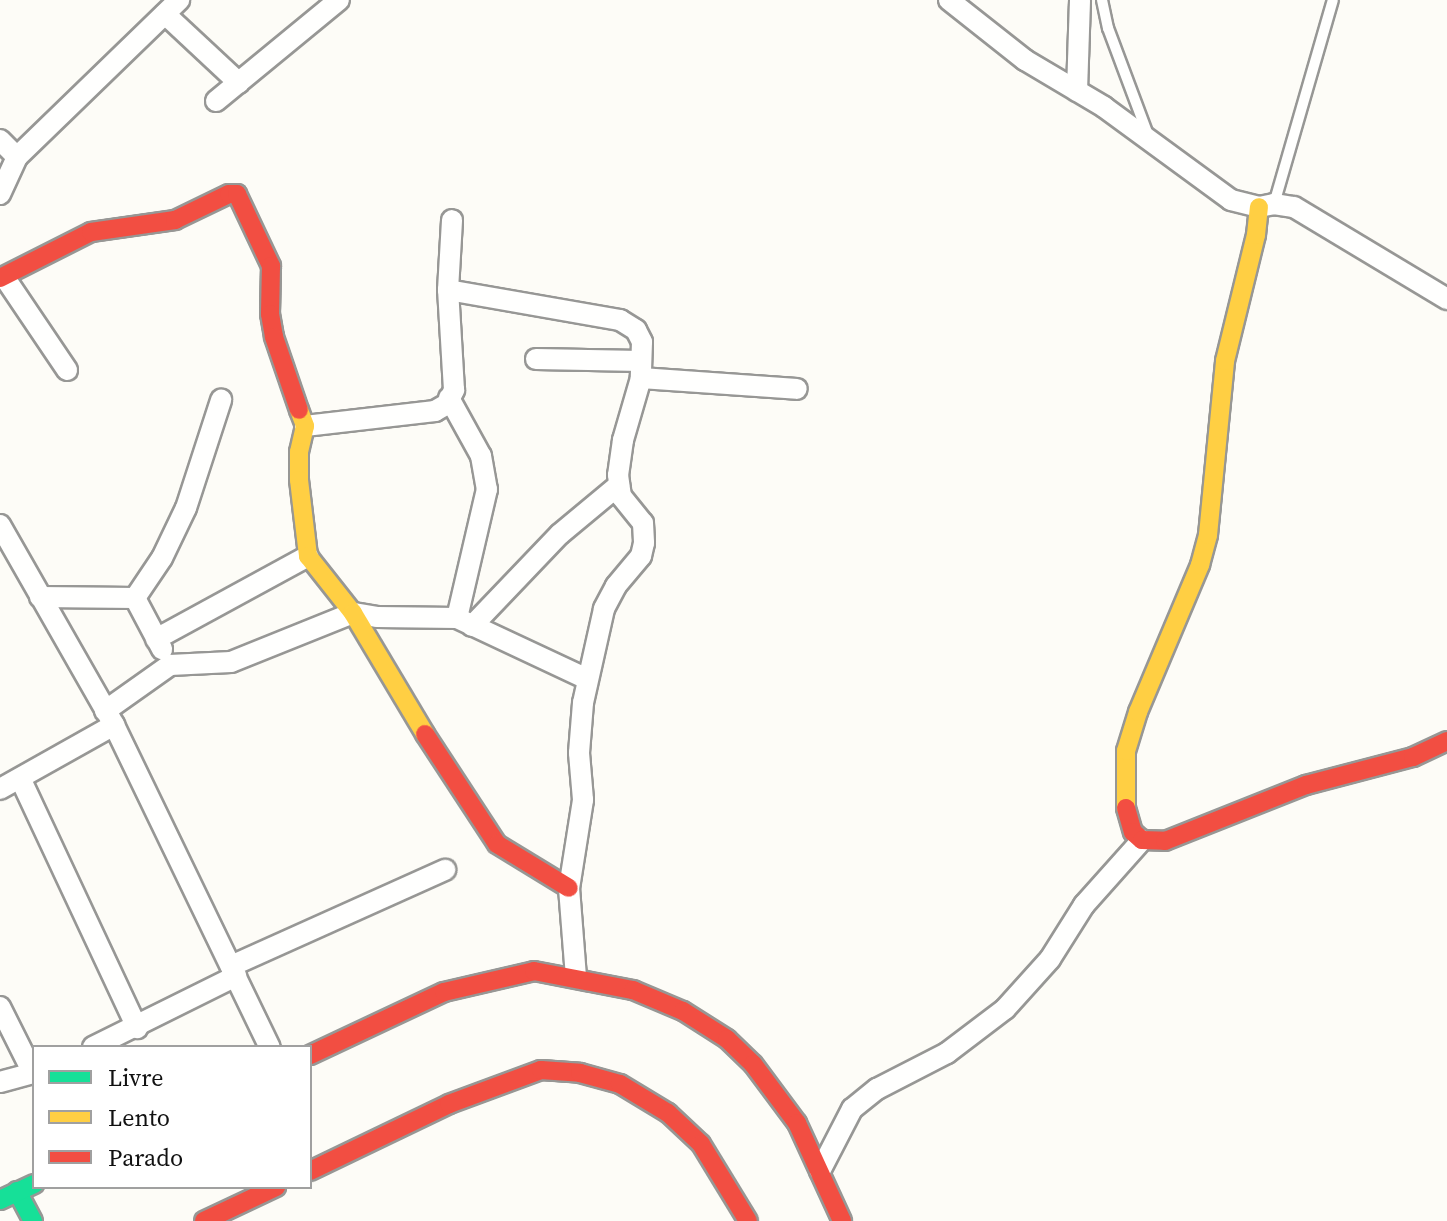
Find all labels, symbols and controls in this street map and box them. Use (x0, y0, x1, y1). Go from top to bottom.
legend (32, 1045, 312, 1189)
text: Livre (108, 1061, 163, 1094)
text: Lento (108, 1101, 170, 1134)
text: Parado (108, 1141, 183, 1174)

